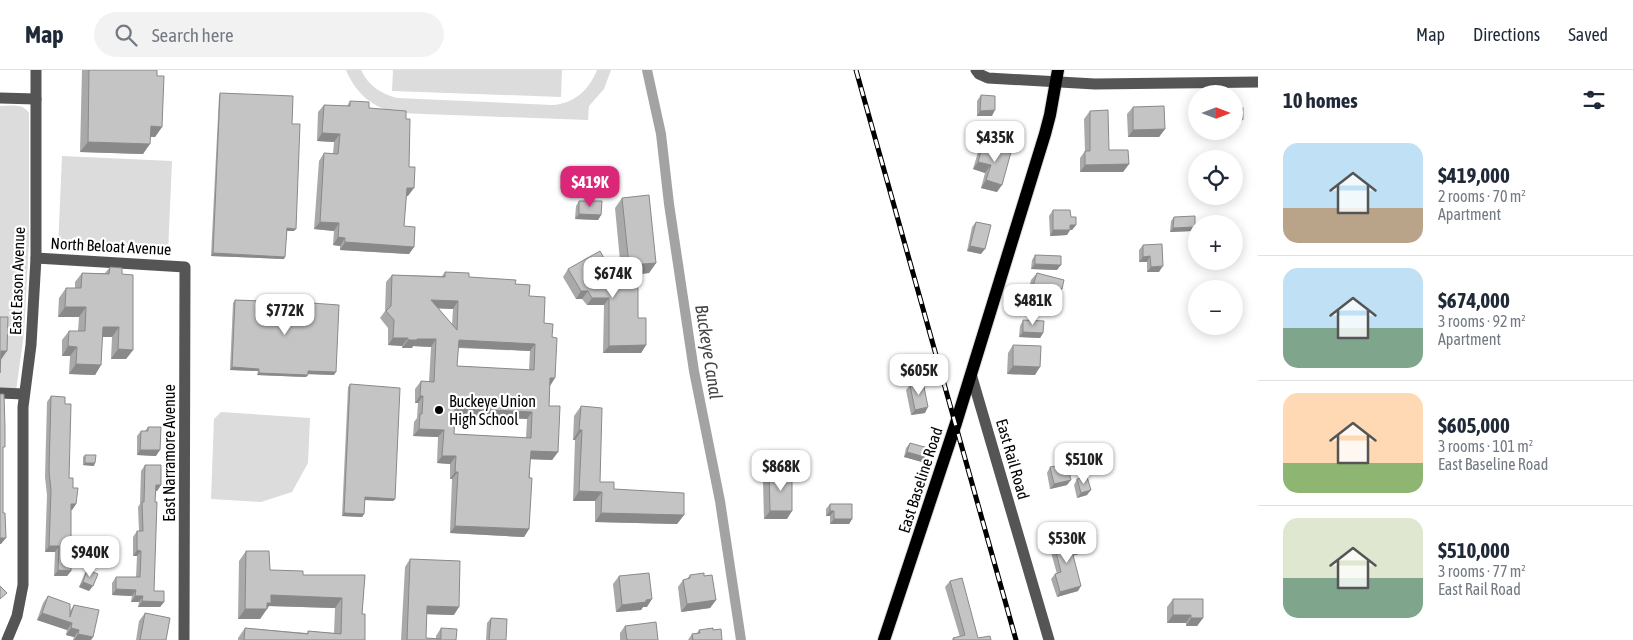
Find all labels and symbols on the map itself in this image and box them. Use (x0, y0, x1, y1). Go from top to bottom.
north arrow (1188, 85, 1242, 140)
pin: $435K (960, 121, 1030, 163)
pin: $419K (555, 166, 625, 208)
street label: East Eason Avenue (6, 227, 28, 335)
street label: North Beloat Avenue (50, 234, 172, 258)
pin: $674K (578, 256, 648, 299)
pin: $481K (998, 284, 1068, 326)
pin: $772K (250, 294, 320, 336)
water label: Buckeye Canal (691, 303, 727, 401)
pin: $605K (884, 354, 954, 396)
street label: East Narramore Avenue (160, 384, 178, 522)
place label: Buckeye Union High School (449, 392, 536, 429)
marker: Buckeye Union High School (433, 404, 445, 416)
street label: East Rail Road (993, 417, 1033, 501)
street label: East Baseline Road (894, 425, 946, 535)
pin: $510K (1049, 442, 1119, 485)
pin: $868K (746, 450, 816, 492)
pin: $530K (1032, 522, 1102, 564)
pin: $940K (55, 536, 125, 578)

